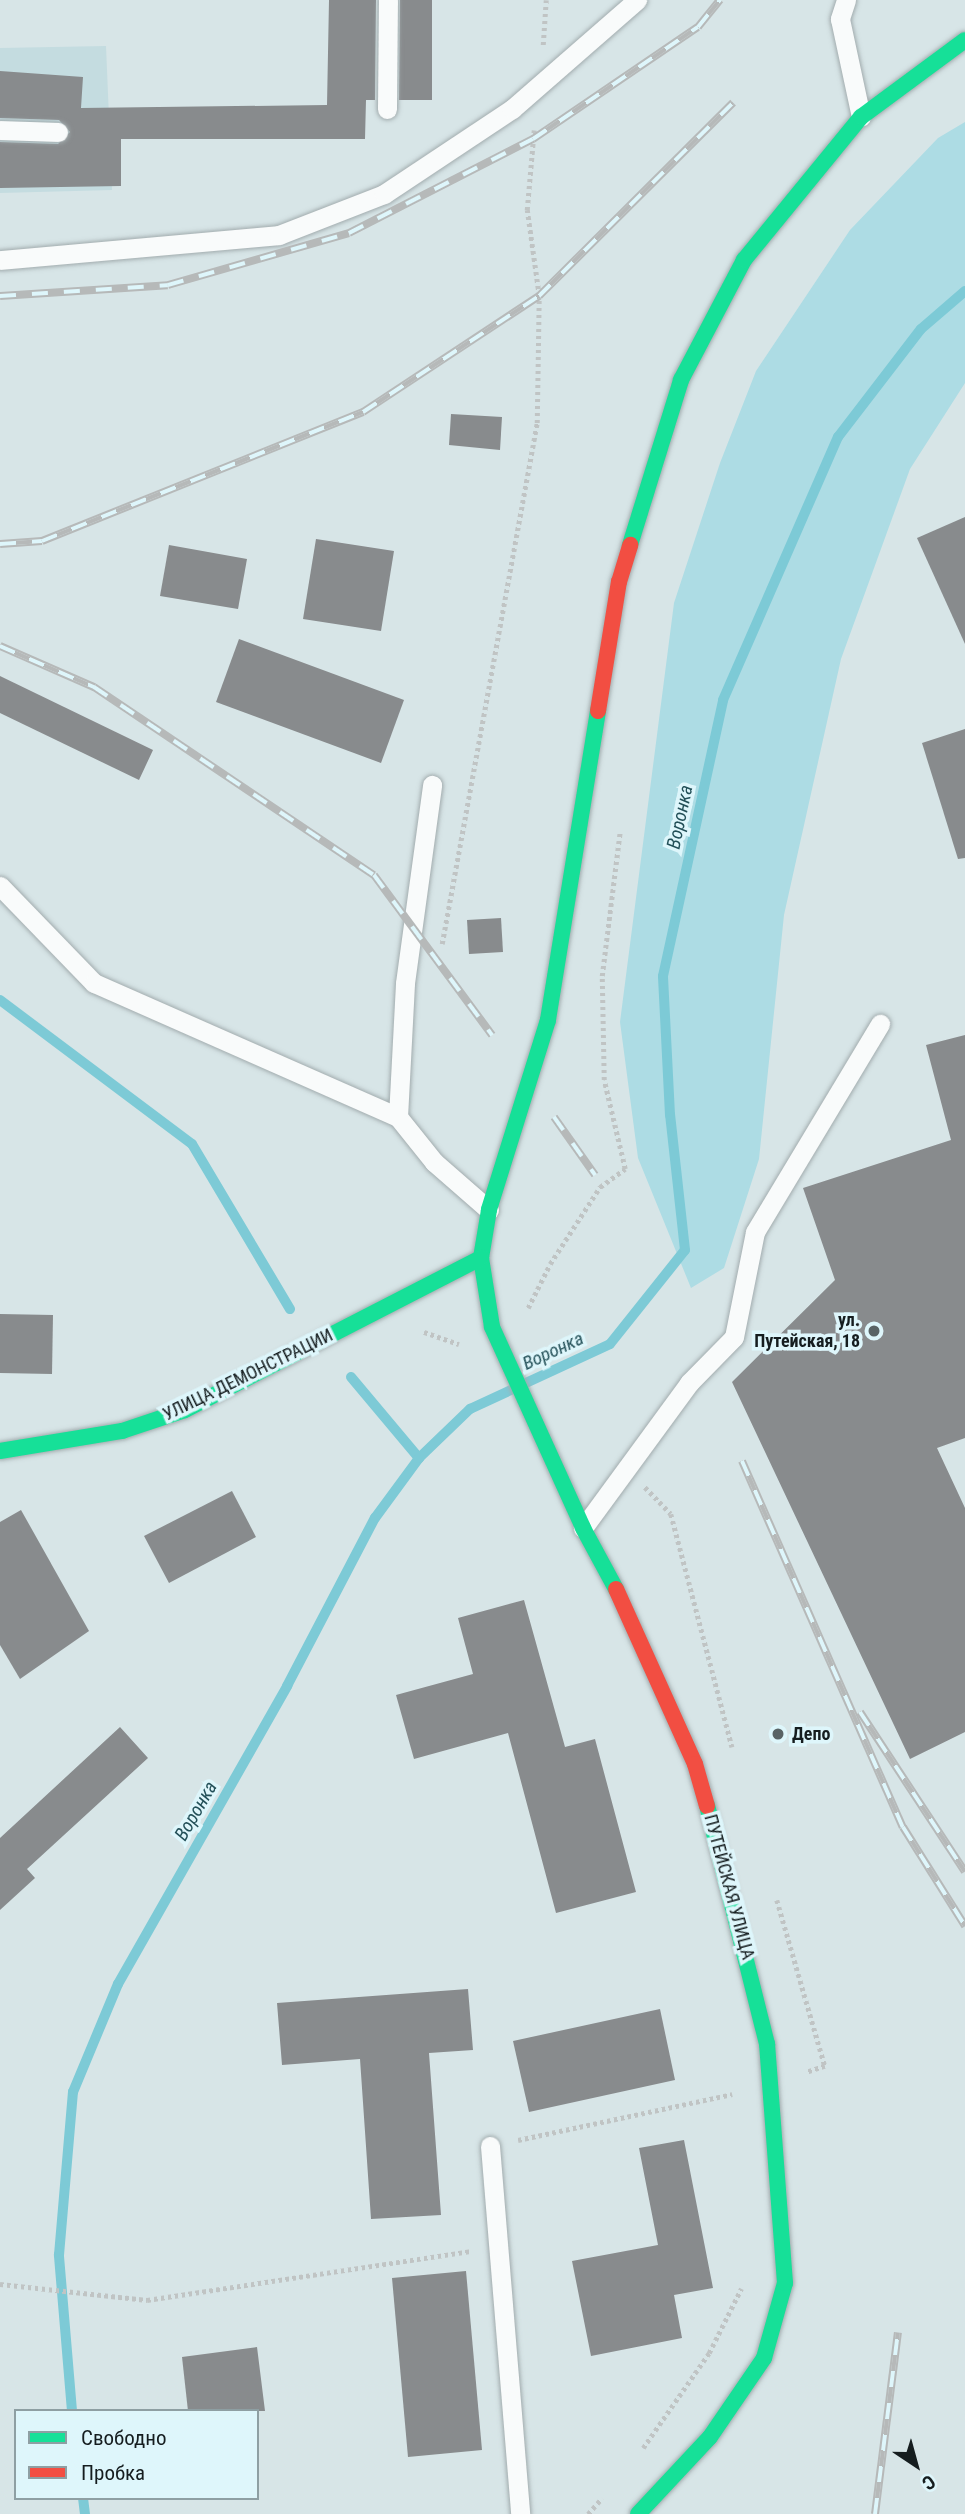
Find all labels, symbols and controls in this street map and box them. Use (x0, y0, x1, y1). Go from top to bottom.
water label: Воронка (662, 783, 698, 851)
place label: ул. Путейская, 18 (754, 1310, 860, 1352)
marker: ул. Путейская, 18 (866, 1323, 882, 1339)
street label: УЛИЦА ДЕМОНСТРАЦИИ (159, 1324, 337, 1426)
water label: Воронка (519, 1327, 587, 1375)
place label: Депо (792, 1723, 830, 1745)
marker: Депо (770, 1726, 786, 1742)
water label: Воронка (170, 1777, 222, 1845)
street label: ПУТЕЙСКАЯ УЛИЦА (699, 1812, 759, 1962)
legend (14, 2409, 259, 2500)
text: Свободно (81, 2426, 167, 2450)
north arrow (881, 2430, 951, 2500)
text: Пробка (81, 2461, 145, 2485)
text: С (918, 2470, 940, 2495)

